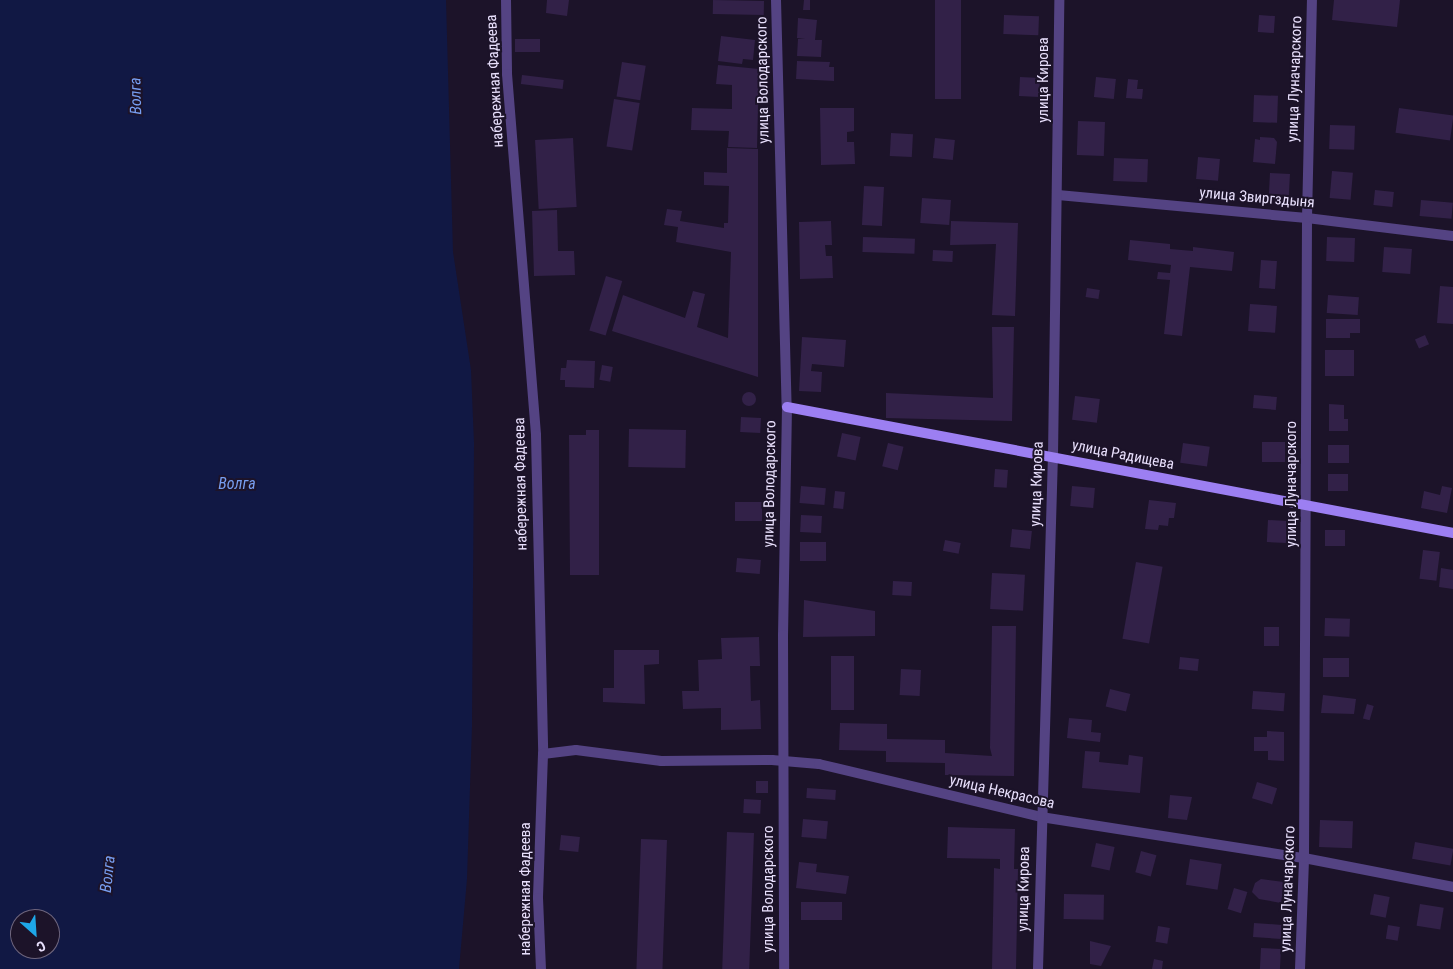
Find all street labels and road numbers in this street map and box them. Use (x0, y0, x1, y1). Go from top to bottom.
street label: набережная Фадеева (483, 14, 507, 148)
street label: улица Володарского (753, 16, 773, 144)
street label: улица Луначарского (1284, 16, 1306, 142)
street label: улица Кирова (1035, 37, 1053, 123)
street label: улица Звиргздыня (1199, 184, 1315, 212)
street label: набережная Фадеева (511, 417, 531, 551)
street label: улица Володарского (760, 420, 780, 548)
street label: улица Луначарского (1283, 421, 1301, 547)
street label: улица Радищева (1070, 436, 1176, 474)
street label: улица Кирова (1027, 441, 1047, 527)
street label: улица Некрасова (948, 771, 1056, 813)
street label: набережная Фадеева (517, 822, 535, 956)
street label: улица Володарского (760, 825, 778, 953)
street label: улица Луначарского (1277, 826, 1299, 952)
street label: улица Кирова (1014, 846, 1034, 932)

